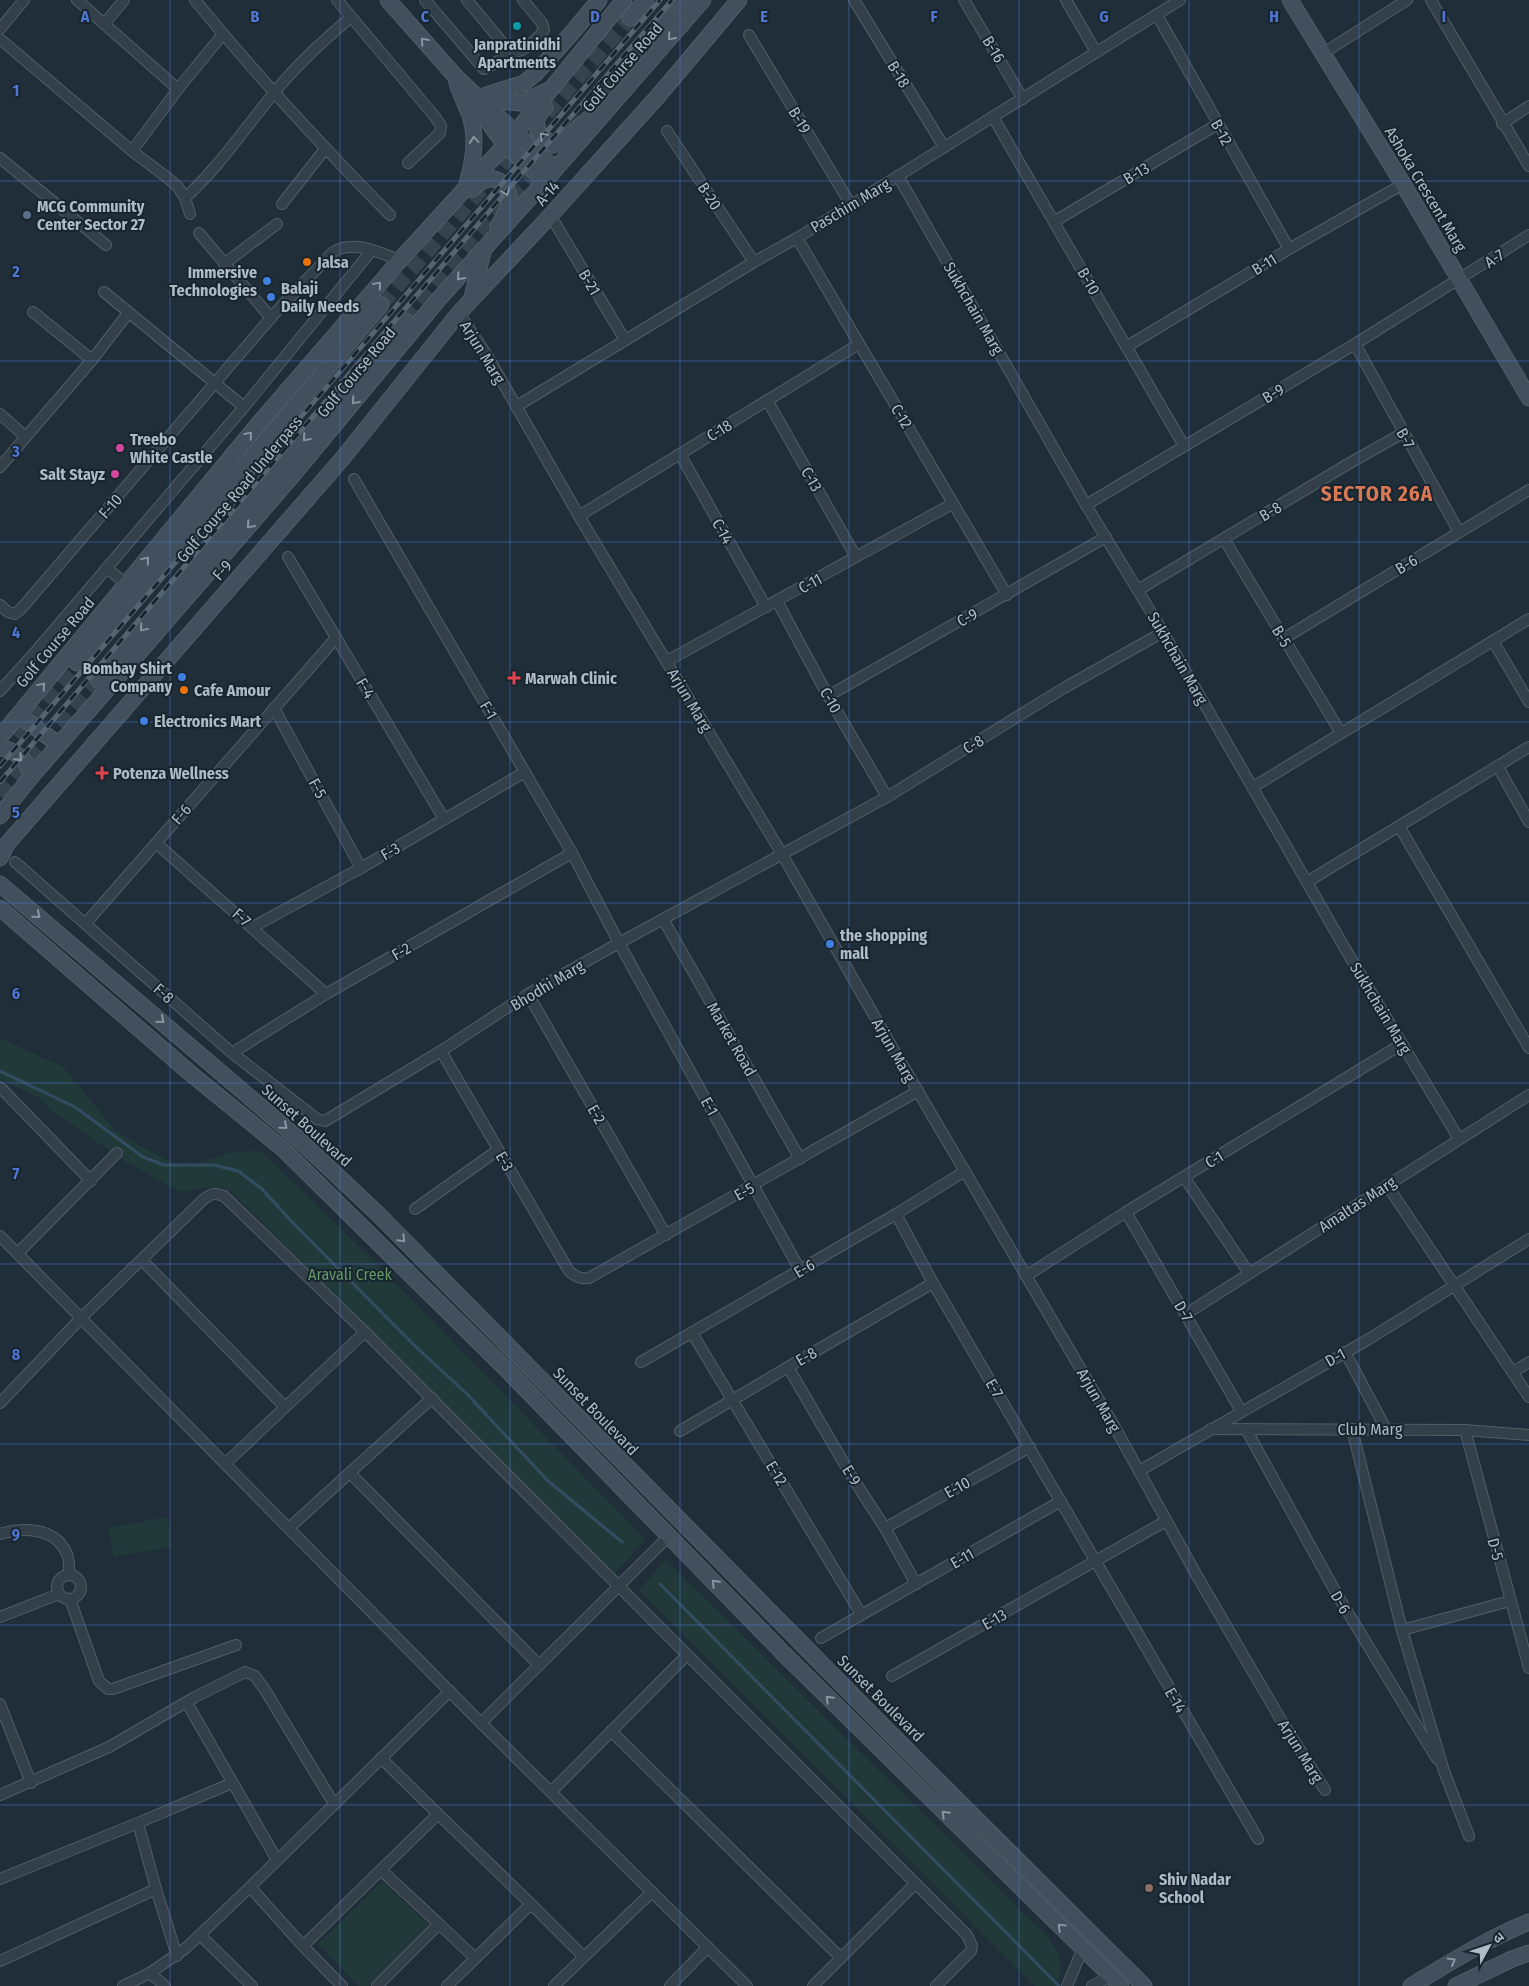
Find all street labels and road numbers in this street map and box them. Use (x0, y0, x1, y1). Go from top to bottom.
street label: Golf Course Road (578, 19, 666, 116)
street label: B-16 (978, 32, 1009, 66)
street label: B-18 (883, 57, 914, 91)
street label: B-19 (784, 104, 815, 137)
street label: B-12 (1207, 116, 1236, 149)
street label: Ashoka Crescent Marg (1381, 123, 1471, 256)
street label: B-13 (1120, 158, 1153, 189)
street label: Paschim Marg (807, 174, 894, 237)
street label: A-14 (531, 177, 564, 210)
street label: B-20 (694, 179, 725, 214)
street label: A-7 (1481, 245, 1508, 272)
street label: B-11 (1248, 250, 1280, 279)
street label: Sukhchain Marg (939, 259, 1008, 358)
street label: B-10 (1073, 264, 1104, 298)
street label: B-21 (575, 266, 605, 299)
street label: Arjun Marg (456, 317, 510, 388)
street label: Golf Course Road (313, 323, 400, 421)
street label: B-9 (1259, 379, 1288, 407)
street label: C-12 (887, 401, 916, 432)
street label: Golf Course Road Underpass (173, 412, 306, 566)
street label: C-18 (703, 415, 735, 445)
street label: B-7 (1392, 425, 1419, 452)
street label: C-13 (797, 463, 826, 495)
street label: F-10 (95, 490, 126, 522)
street label: B-8 (1256, 497, 1285, 525)
street label: C-14 (708, 515, 737, 547)
street label: B-6 (1392, 550, 1421, 578)
street label: F-9 (209, 556, 236, 584)
street label: C-11 (795, 569, 825, 598)
street label: Golf Course Road (12, 593, 99, 691)
street label: C-9 (954, 604, 981, 631)
street label: Sukhchain Marg (1143, 609, 1212, 708)
street label: B-5 (1268, 622, 1295, 651)
street label: Arjun Marg (663, 665, 716, 736)
street label: F-4 (352, 675, 379, 702)
street label: C-10 (816, 684, 845, 716)
street label: F-1 (476, 698, 501, 723)
street label: C-8 (959, 731, 987, 758)
street label: F-5 (304, 775, 331, 802)
street label: F-6 (167, 800, 195, 828)
street label: F-3 (377, 838, 403, 864)
street label: F-7 (229, 904, 255, 931)
street label: F-2 (388, 938, 414, 964)
street label: Bhodhi Marg (507, 956, 588, 1015)
street label: Sukhchain Marg (1346, 959, 1416, 1058)
street label: F-8 (150, 979, 178, 1007)
street label: Market Road (703, 999, 760, 1080)
street label: Arjun Marg (868, 1015, 920, 1086)
street label: Sunset Boulevard (258, 1080, 356, 1171)
street label: E-1 (697, 1094, 722, 1119)
street label: E-2 (584, 1101, 610, 1127)
street label: C-1 (1202, 1147, 1227, 1172)
street label: E-3 (491, 1148, 518, 1174)
street label: Amaltas Marg (1315, 1172, 1400, 1236)
street label: E-5 (731, 1178, 758, 1205)
street label: E-6 (790, 1255, 818, 1282)
street label: D-7 (1170, 1298, 1197, 1325)
street label: E-8 (792, 1343, 820, 1370)
street label: D-1 (1322, 1344, 1349, 1371)
street label: Sunset Boulevard (549, 1364, 642, 1459)
street label: Arjun Marg (1073, 1365, 1125, 1436)
street label: E-7 (982, 1375, 1008, 1402)
street label: Club Marg (1338, 1420, 1403, 1439)
street label: E-12 (762, 1458, 791, 1489)
street label: E-9 (838, 1461, 865, 1489)
street label: E-10 (941, 1473, 973, 1502)
street label: D-5 (1483, 1536, 1508, 1562)
street label: E-11 (947, 1544, 977, 1573)
street label: D-6 (1327, 1587, 1355, 1617)
street label: E-13 (978, 1605, 1010, 1634)
street label: Sunset Boulevard (833, 1651, 928, 1746)
street label: E-14 (1161, 1684, 1190, 1716)
street label: Arjun Marg (1274, 1716, 1328, 1787)

